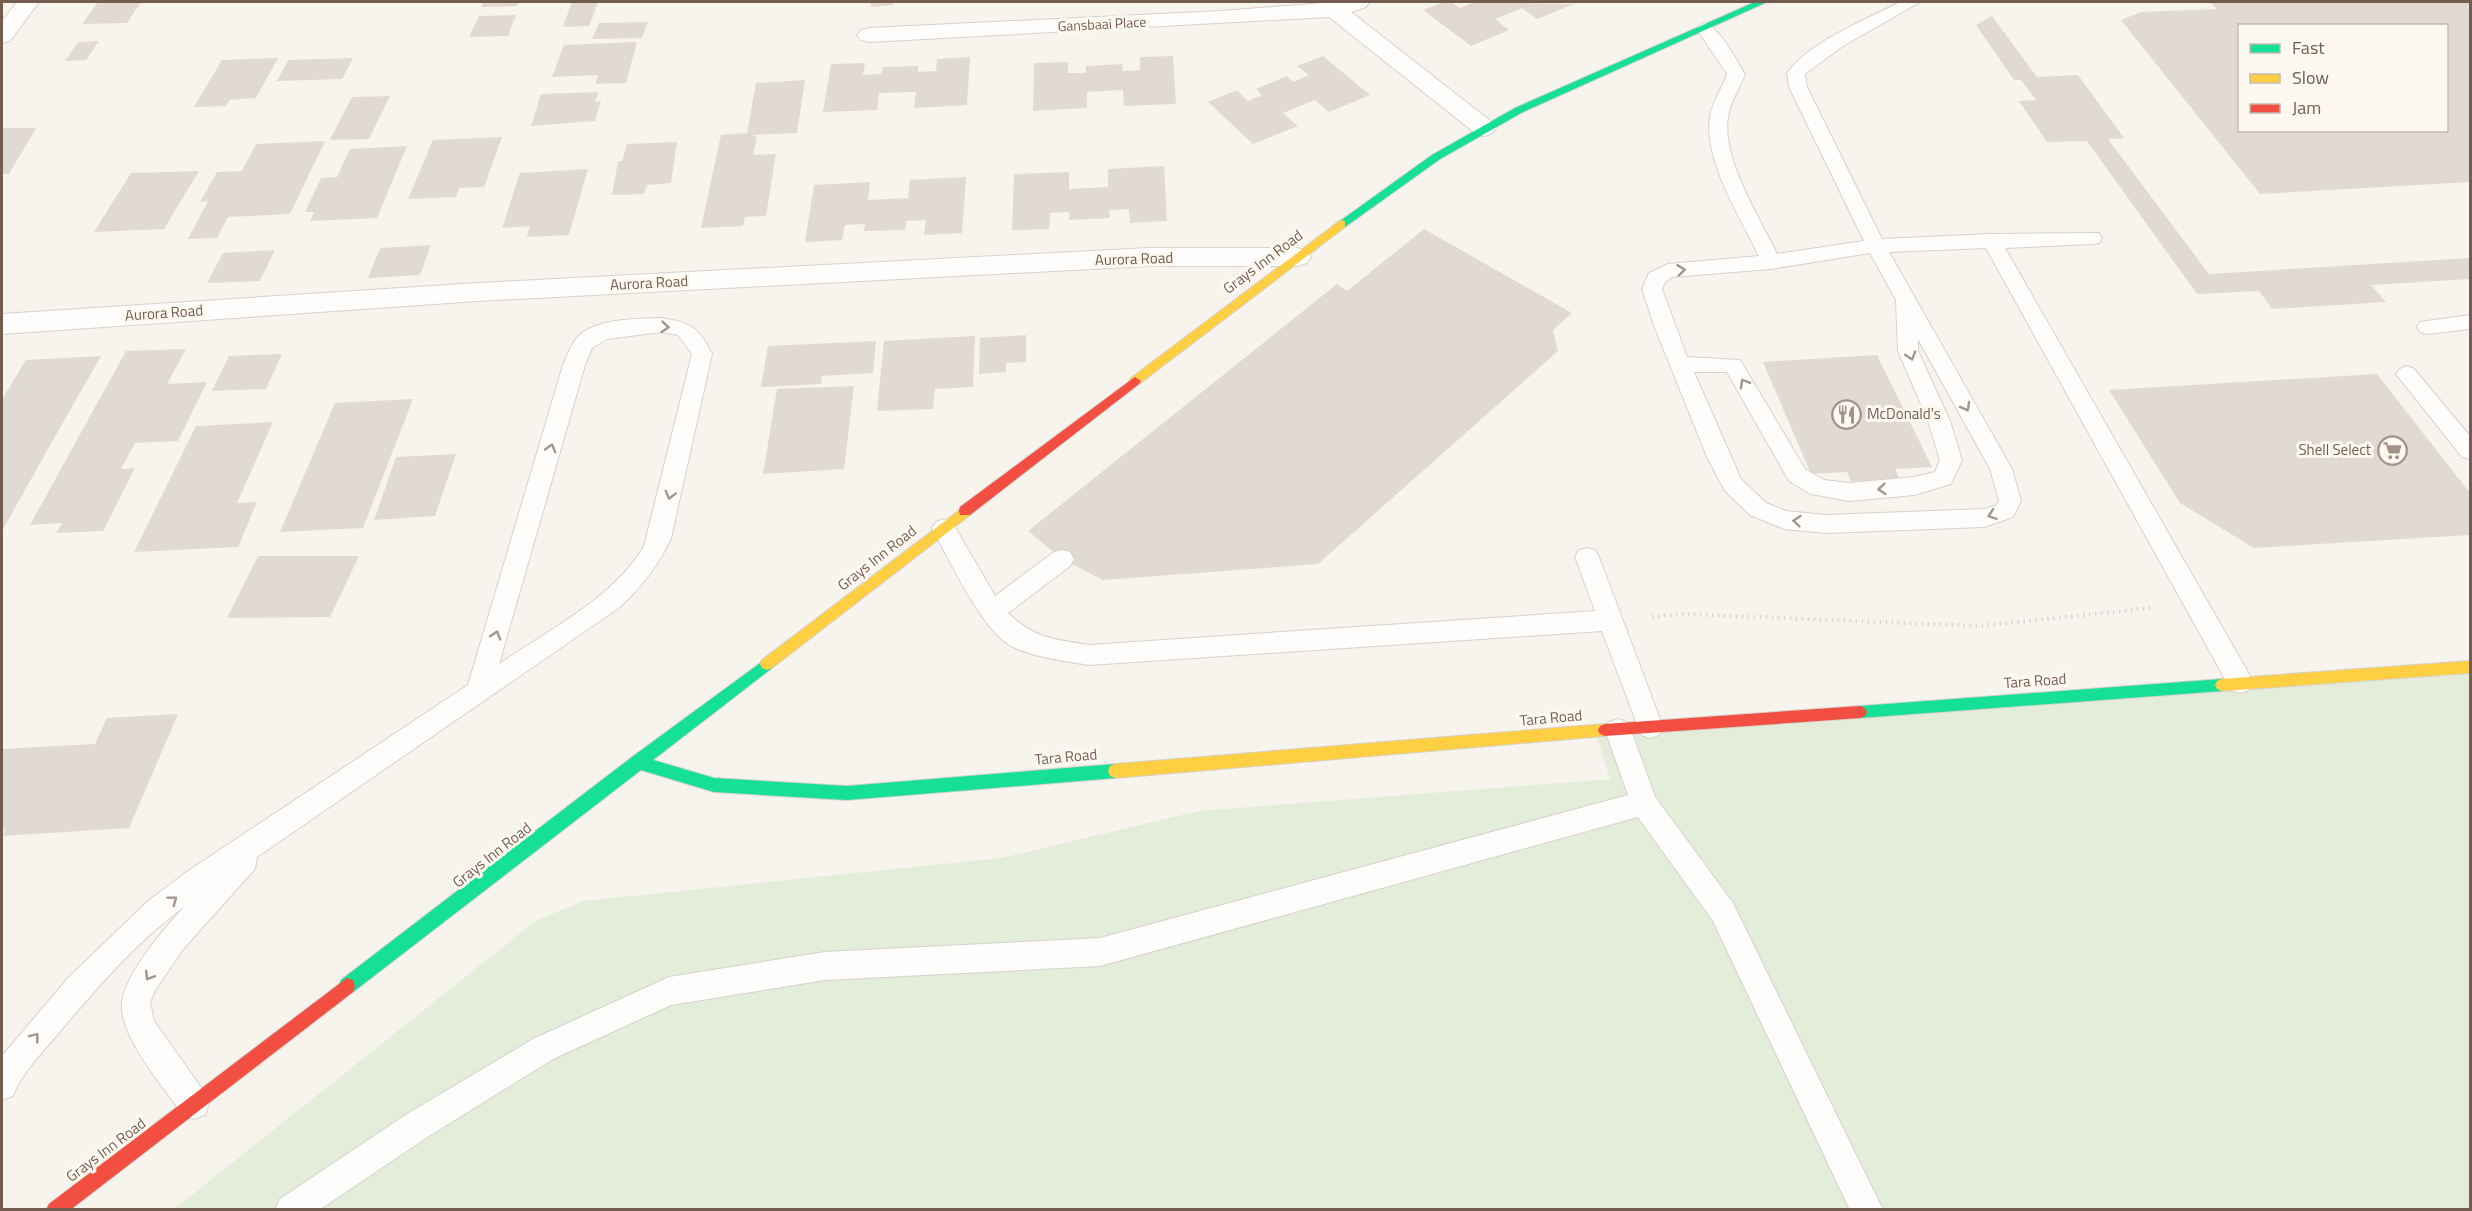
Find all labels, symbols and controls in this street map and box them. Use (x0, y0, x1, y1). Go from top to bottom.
street label: Gansbaai Place (1057, 11, 1147, 36)
legend (2238, 24, 2448, 132)
text: Fast (2292, 34, 2325, 61)
text: Slow (2292, 64, 2329, 91)
text: Jam (2292, 94, 2321, 121)
street label: Grays Inn Road (1218, 224, 1308, 299)
street label: Aurora Road (1094, 246, 1174, 271)
one-way arrow (1676, 264, 1685, 276)
street label: Aurora Road (609, 269, 689, 296)
street label: Aurora Road (124, 298, 204, 327)
one-way arrow (661, 320, 670, 333)
one-way arrow (1904, 350, 1916, 361)
one-way arrow (1739, 379, 1751, 389)
restaurant icon: McDonald's (1830, 398, 1862, 430)
one-way arrow (1959, 401, 1971, 411)
place label: McDonald's (1867, 402, 1941, 425)
supermarket icon: Shell Select (2376, 434, 2408, 466)
place label: Shell Select (2298, 438, 2372, 461)
one-way arrow (544, 443, 556, 454)
one-way arrow (1877, 482, 1886, 495)
one-way arrow (664, 490, 677, 500)
one-way arrow (1987, 508, 1998, 520)
one-way arrow (1793, 515, 1802, 528)
street label: Grays Inn Road (832, 519, 921, 596)
one-way arrow (489, 630, 501, 641)
street label: Tara Road (2003, 667, 2067, 694)
street label: Tara Road (1519, 703, 1583, 732)
street label: Tara Road (1034, 742, 1098, 771)
street label: Grays Inn Road (447, 816, 536, 893)
one-way arrow (166, 896, 177, 907)
one-way arrow (144, 970, 156, 980)
one-way arrow (28, 1033, 39, 1044)
street label: Grays Inn Road (61, 1112, 151, 1187)

